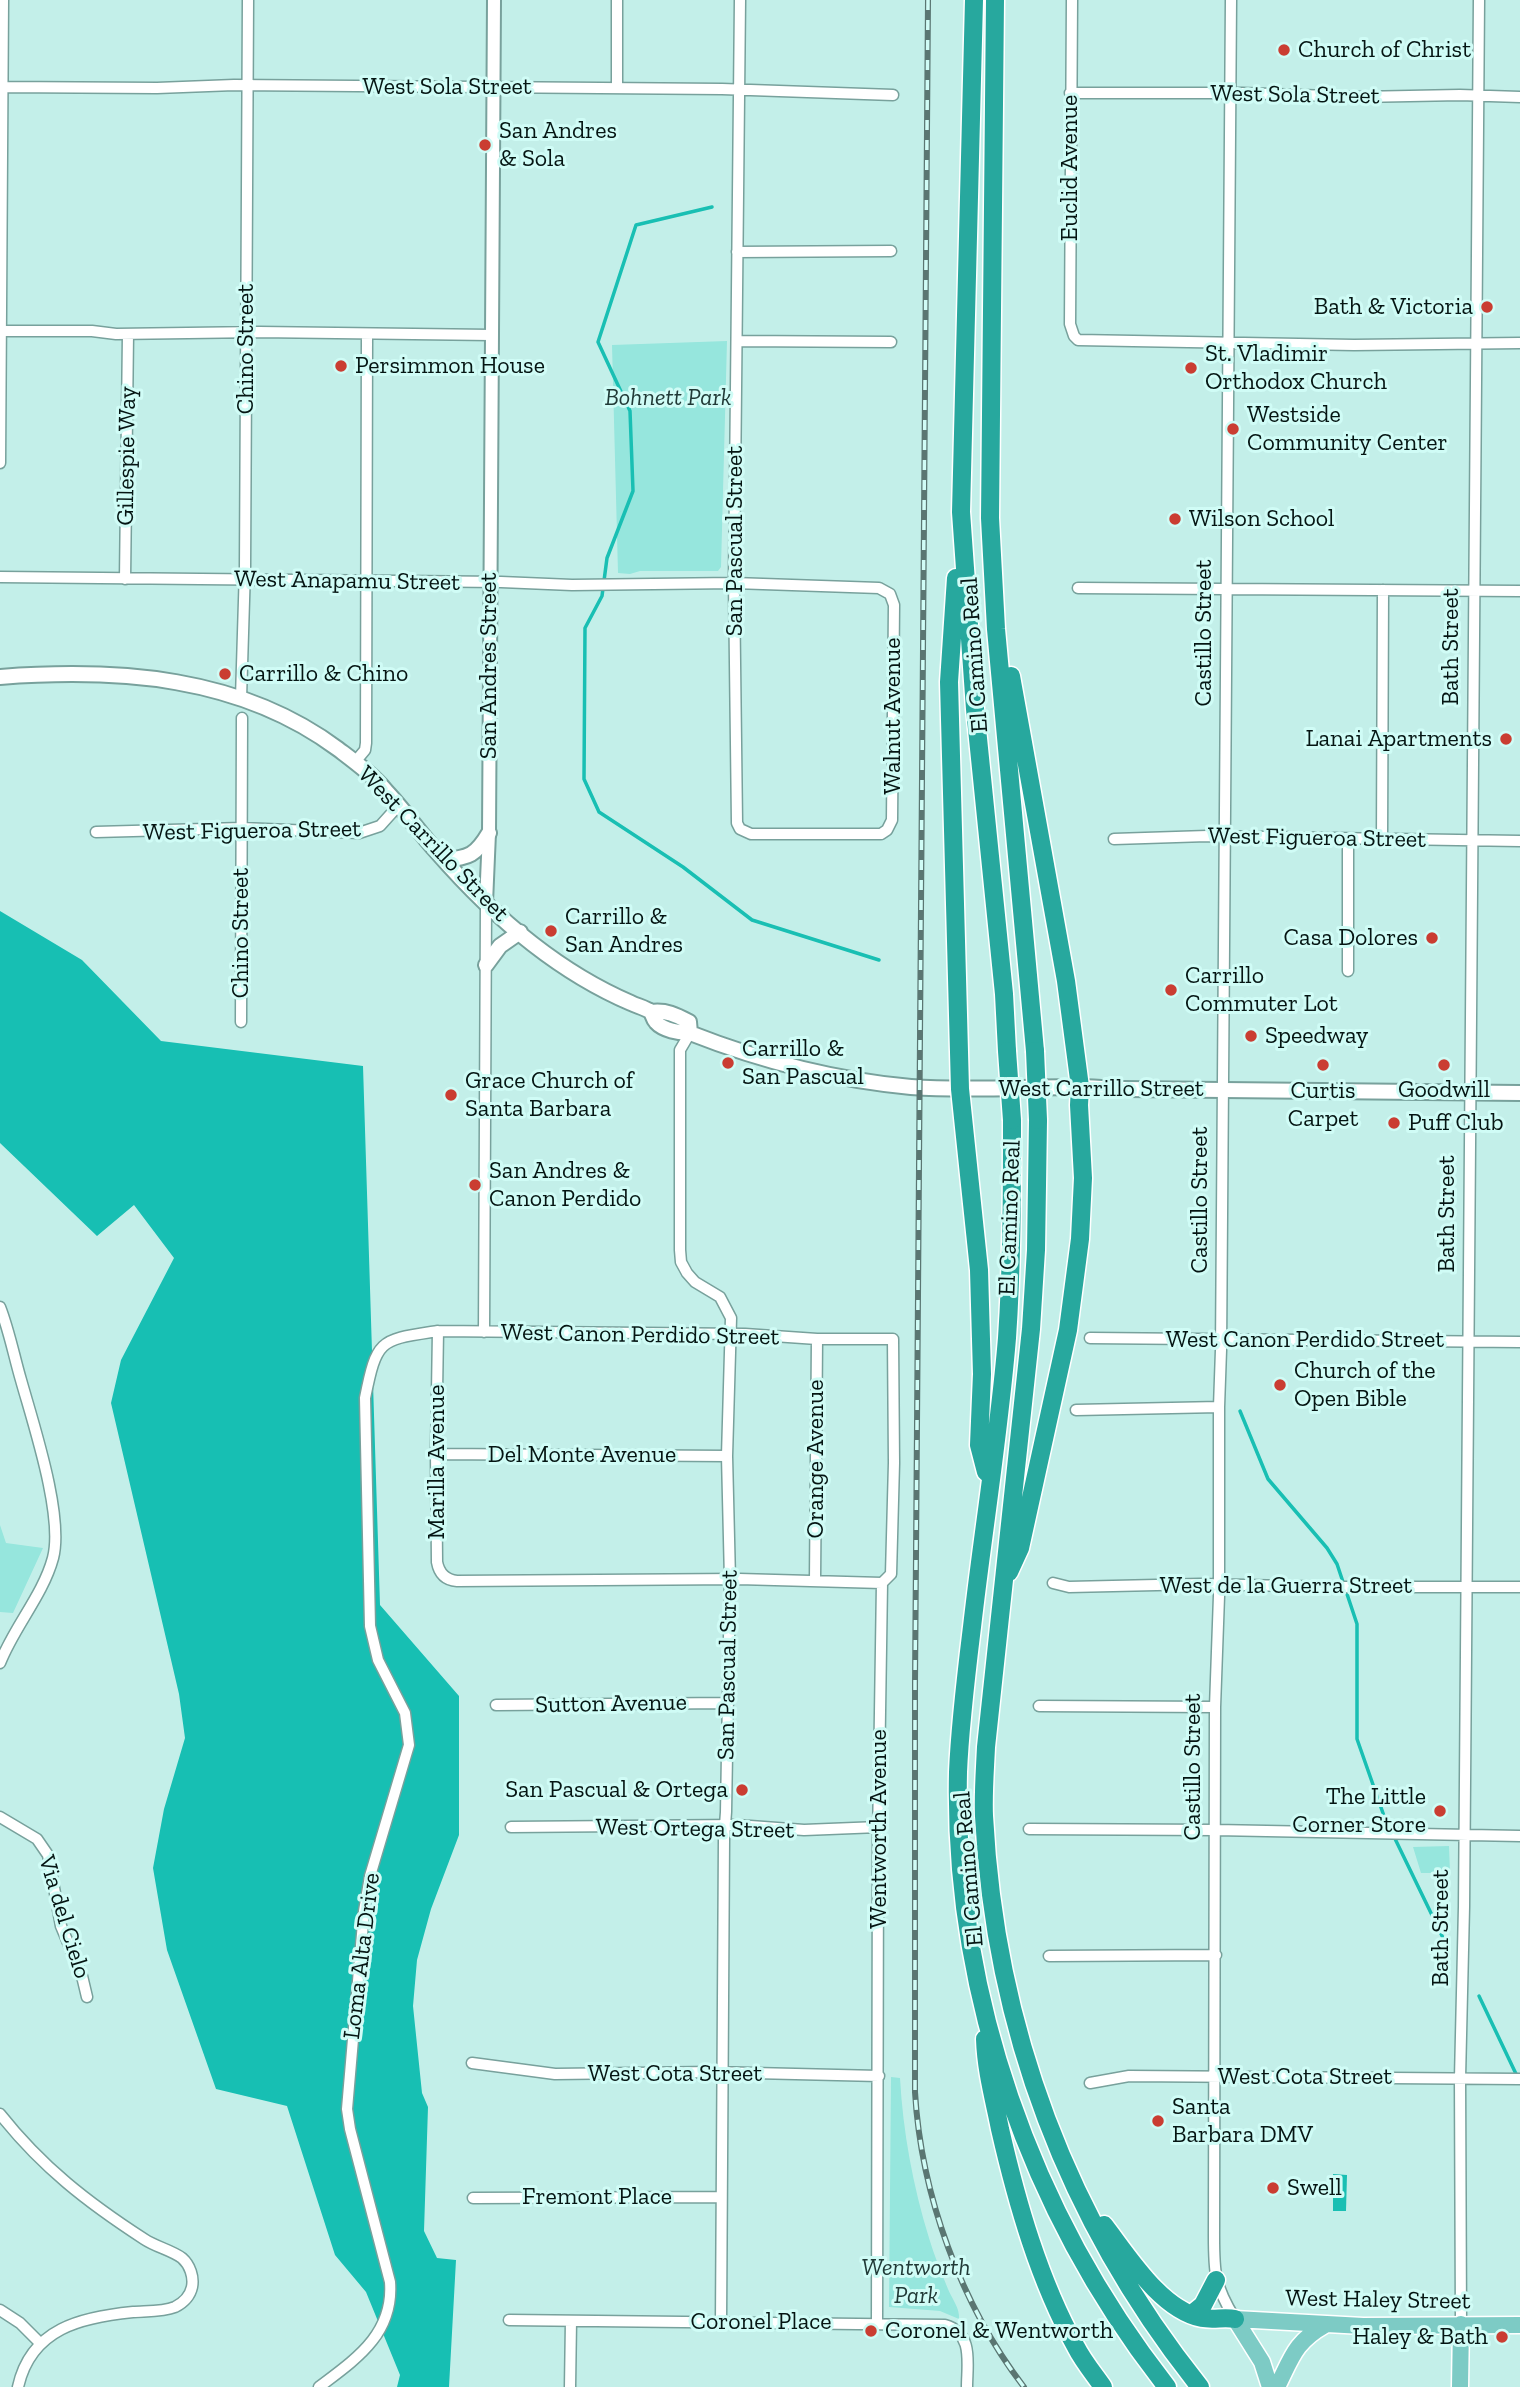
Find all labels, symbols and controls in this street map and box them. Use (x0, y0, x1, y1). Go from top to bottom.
place label: Church of Christ (1298, 36, 1471, 64)
marker: Church of Christ (1276, 42, 1292, 58)
street label: West Sola Street (362, 73, 532, 101)
street label: West Sola Street (1210, 79, 1380, 111)
street label: Euclid Avenue (1056, 95, 1084, 241)
place label: San Andres & Sola (499, 117, 617, 173)
marker: San Andres & Sola (477, 137, 493, 153)
street label: Chino Street (232, 284, 260, 414)
place label: Bath & Victoria (1314, 293, 1473, 321)
marker: Bath & Victoria (1479, 299, 1495, 315)
place label: St. Vladimir Orthodox Church (1205, 340, 1387, 396)
place label: Persimmon House (355, 352, 545, 380)
marker: Persimmon House (333, 358, 349, 374)
marker: St. Vladimir Orthodox Church (1183, 360, 1199, 376)
park label: Bohnett Park (605, 384, 731, 412)
street label: Gillespie Way (111, 386, 143, 526)
place label: Westside Community Center (1247, 401, 1448, 457)
marker: Westside Community Center (1225, 421, 1241, 437)
street label: San Pascual Street (721, 446, 749, 636)
place label: Wilson School (1189, 505, 1334, 533)
marker: Wilson School (1167, 511, 1183, 527)
street label: Castillo Street (1190, 560, 1218, 706)
street label: West Anapamu Street (234, 565, 460, 597)
street label: San Andres Street (475, 573, 503, 759)
street label: El Camino Real (955, 576, 995, 734)
street label: Bath Street (1437, 588, 1465, 706)
street label: Walnut Avenue (879, 638, 907, 794)
place label: Carrillo & Chino (239, 660, 408, 688)
marker: Carrillo & Chino (217, 666, 233, 682)
place label: Lanai Apartments (1305, 725, 1492, 753)
marker: Lanai Apartments (1498, 731, 1514, 747)
street label: West Carrillo Street (351, 760, 515, 928)
street label: West Figueroa Street (143, 815, 361, 847)
street label: West Figueroa Street (1208, 822, 1426, 854)
street label: Chino Street (227, 868, 255, 998)
place label: Carrillo & San Andres (565, 903, 683, 959)
marker: Carrillo & San Andres (543, 923, 559, 939)
place label: Casa Dolores (1284, 924, 1418, 952)
marker: Casa Dolores (1424, 930, 1440, 946)
place label: Carrillo Commuter Lot (1185, 962, 1338, 1018)
marker: Carrillo Commuter Lot (1163, 982, 1179, 998)
place label: Speedway (1265, 1022, 1368, 1050)
marker: Speedway (1243, 1028, 1259, 1044)
place label: Carrillo & San Pascual (742, 1035, 864, 1091)
marker: Carrillo & San Pascual (720, 1055, 736, 1071)
marker: Curtis Carpet (1315, 1057, 1331, 1073)
marker: Goodwill (1436, 1057, 1452, 1073)
place label: Grace Church of Santa Barbara (465, 1067, 634, 1123)
street label: West Carrillo Street (998, 1075, 1204, 1103)
place label: Goodwill (1398, 1076, 1490, 1104)
place label: Curtis Carpet (1288, 1077, 1358, 1133)
marker: Grace Church of Santa Barbara (443, 1087, 459, 1103)
place label: Puff Club (1408, 1109, 1504, 1137)
marker: Puff Club (1386, 1115, 1402, 1131)
street label: Castillo Street (1186, 1127, 1214, 1273)
street label: El Camino Real (993, 1140, 1027, 1296)
street label: Bath Street (1433, 1155, 1461, 1273)
place label: San Andres & Canon Perdido (489, 1157, 641, 1213)
marker: San Andres & Canon Perdido (467, 1177, 483, 1193)
street label: West Canon Perdido Street (501, 1318, 779, 1352)
street label: West Canon Perdido Street (1166, 1326, 1444, 1354)
place label: Church of the Open Bible (1294, 1357, 1436, 1413)
marker: Church of the Open Bible (1272, 1377, 1288, 1393)
street label: Orange Avenue (802, 1380, 830, 1538)
street label: Marilla Avenue (423, 1384, 451, 1540)
street label: Del Monte Avenue (488, 1441, 676, 1469)
street label: San Pascual Street (712, 1569, 744, 1761)
street label: West de la Guerra Street (1160, 1572, 1412, 1600)
street label: Sutton Avenue (535, 1688, 687, 1720)
street label: Castillo Street (1179, 1694, 1207, 1840)
street label: Wentworth Avenue (865, 1729, 893, 1929)
place label: San Pascual & Ortega (505, 1776, 728, 1804)
marker: San Pascual & Ortega (734, 1782, 750, 1798)
place label: The Little Corner Store (1292, 1783, 1426, 1839)
street label: El Camino Real (948, 1790, 990, 1948)
marker: The Little Corner Store (1432, 1803, 1448, 1819)
street label: West Ortega Street (595, 1813, 795, 1845)
street label: Via del Cielo (32, 1852, 96, 1982)
street label: Bath Street (1427, 1869, 1455, 1987)
street label: Loma Alta Drive (337, 1871, 387, 2041)
street label: West Cota Street (588, 2060, 762, 2088)
street label: West Cota Street (1218, 2063, 1392, 2091)
place label: Santa Barbara DMV (1172, 2093, 1313, 2149)
marker: Santa Barbara DMV (1150, 2113, 1166, 2129)
place label: Swell (1287, 2174, 1342, 2202)
marker: Swell (1265, 2180, 1281, 2196)
street label: Fremont Place (522, 2183, 672, 2211)
park label: Wentworth Park (861, 2254, 971, 2310)
street label: West Haley Street (1285, 2284, 1471, 2316)
street label: Coronel Place (690, 2308, 832, 2336)
place label: Coronel & Wentworth (885, 2317, 1113, 2345)
marker: Coronel & Wentworth (863, 2323, 879, 2339)
place label: Haley & Bath (1352, 2323, 1488, 2351)
marker: Haley & Bath (1494, 2329, 1510, 2345)

